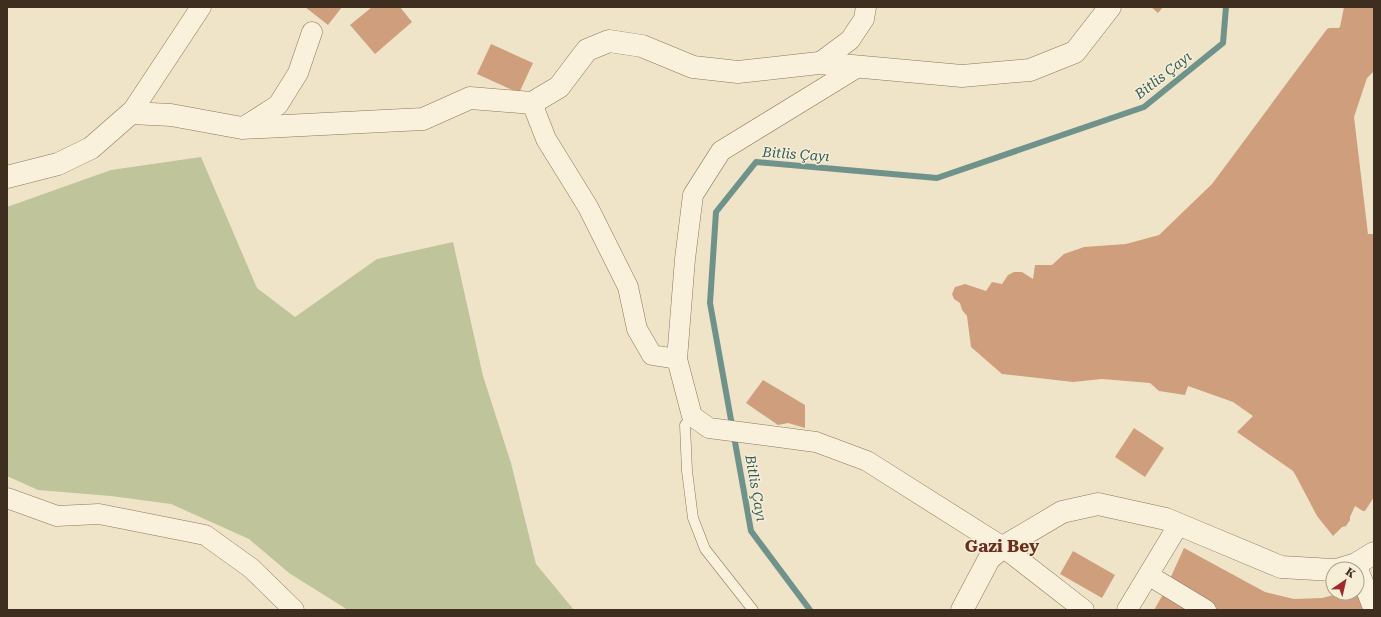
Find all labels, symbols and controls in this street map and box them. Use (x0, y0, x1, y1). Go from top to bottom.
water label: Bitlis Çayı (1131, 48, 1194, 103)
water label: Bitlis Çayı (761, 144, 830, 164)
water label: Bitlis Çayı (742, 452, 770, 523)
district label: Gazi Bey (965, 536, 1040, 556)
north arrow (1325, 561, 1365, 601)
text: K (1343, 565, 1358, 581)

